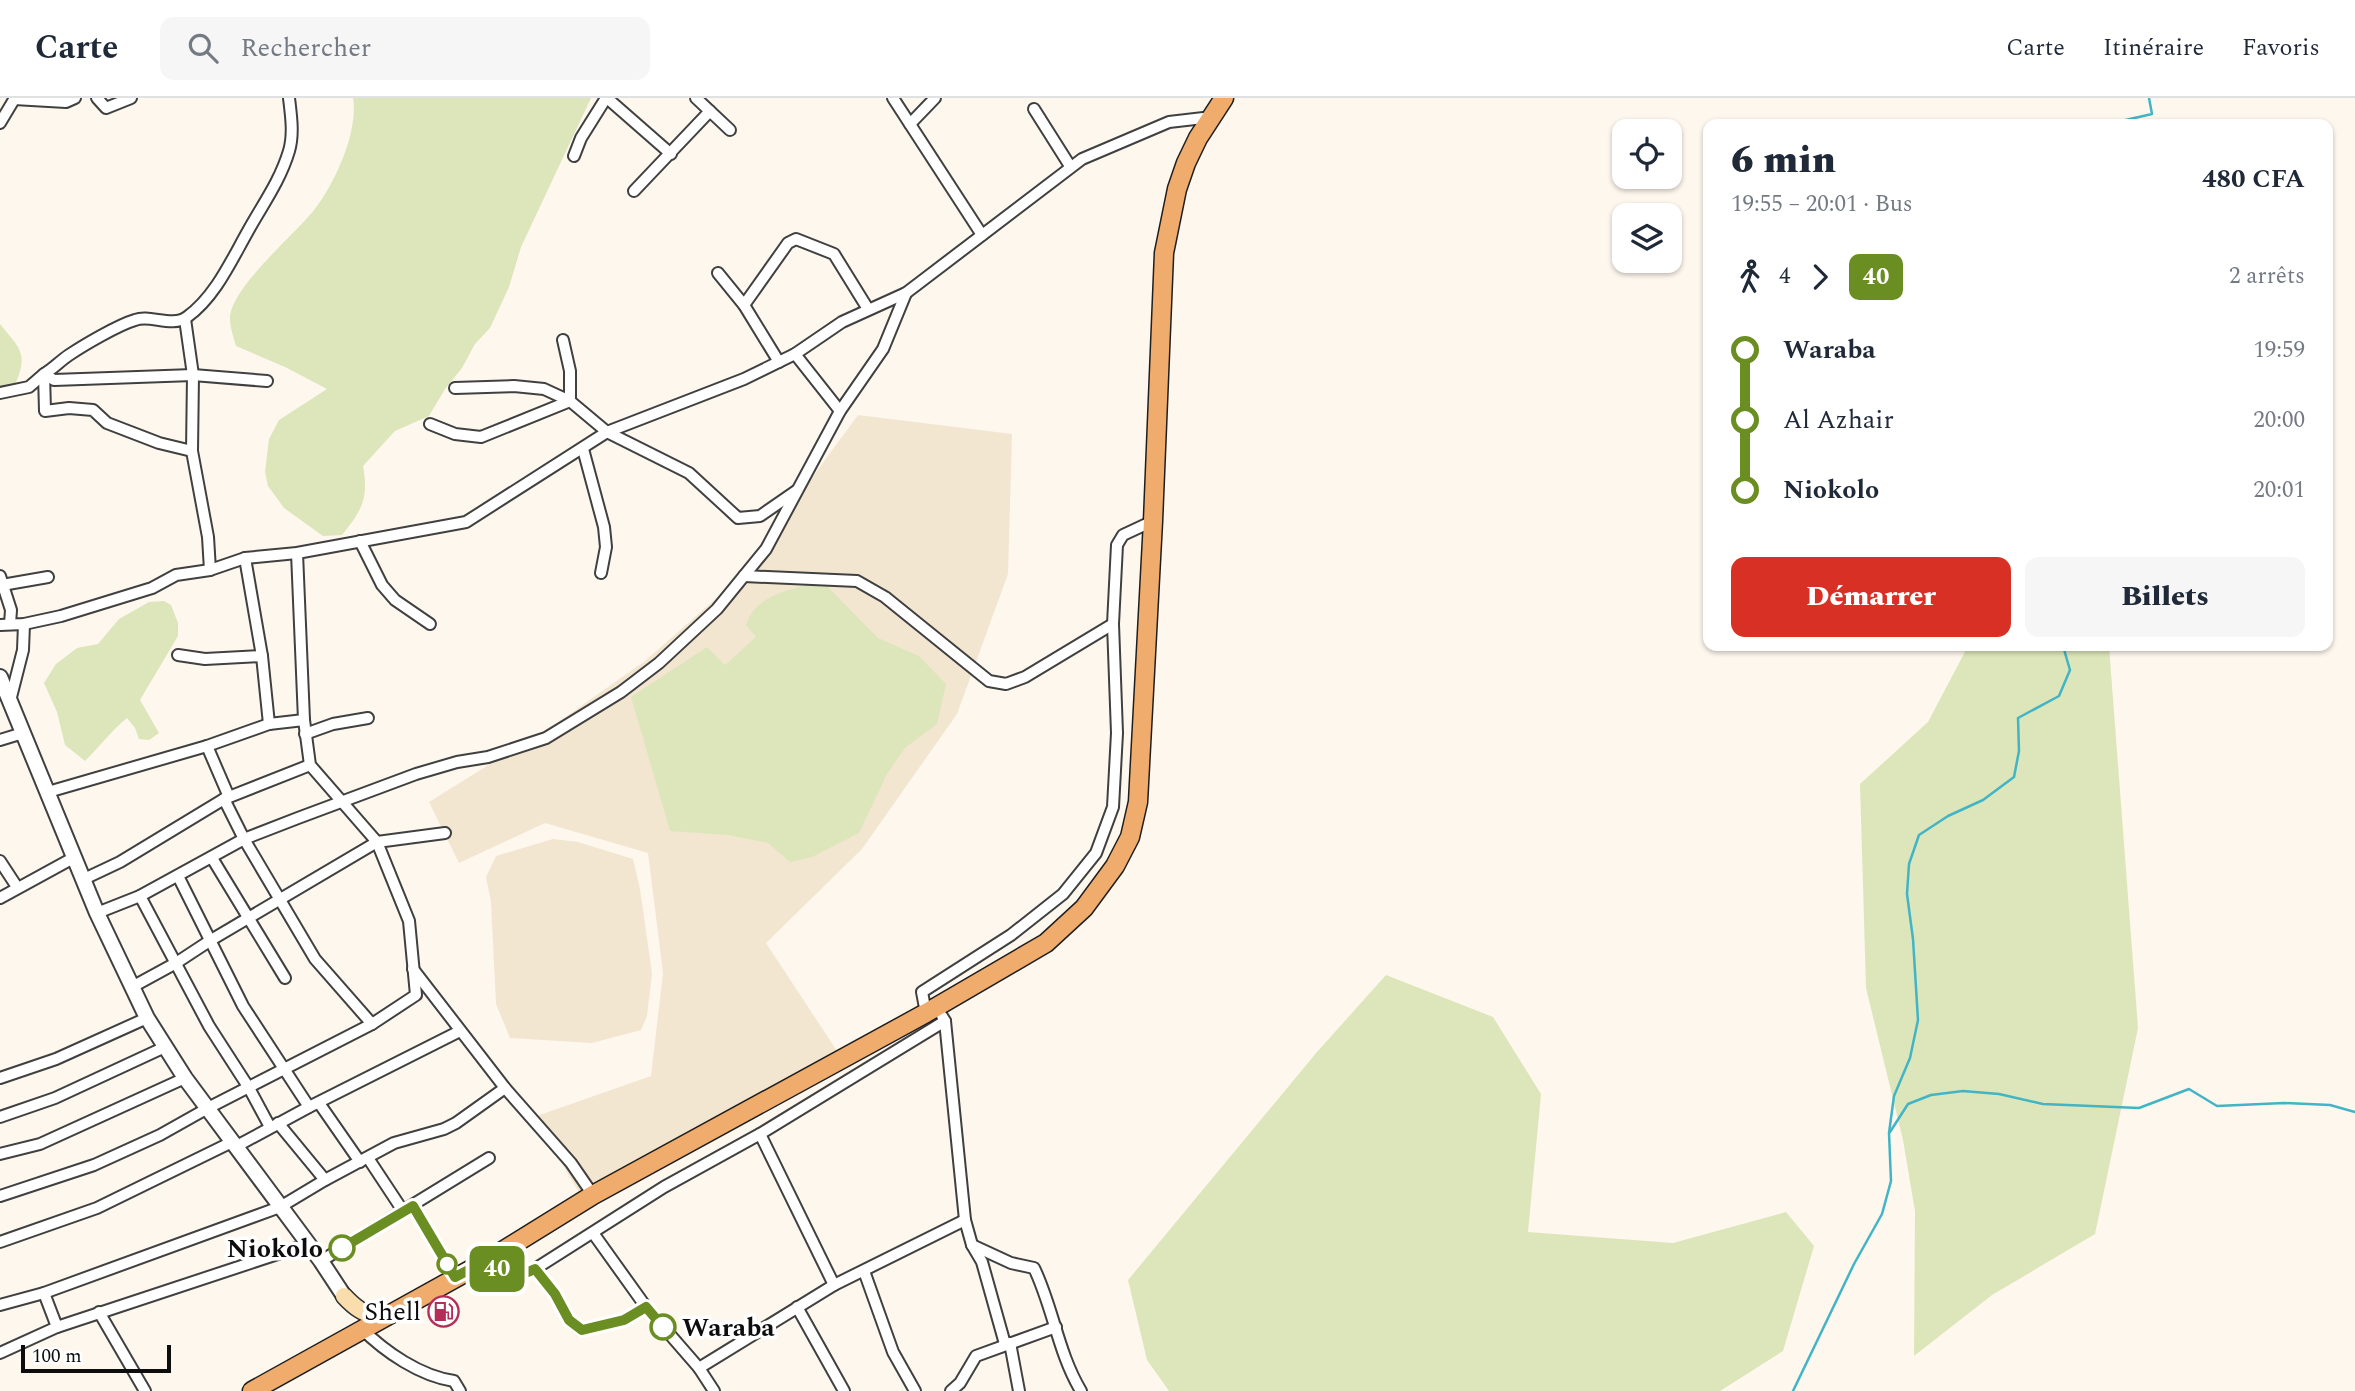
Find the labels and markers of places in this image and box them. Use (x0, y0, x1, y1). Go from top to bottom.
place label: Niokolo (227, 1229, 323, 1269)
marker: Niokolo (329, 1235, 355, 1261)
unlabelled marker (437, 1254, 457, 1274)
place label: Shell (364, 1292, 421, 1332)
fuel station icon: Shell (427, 1294, 461, 1328)
place label: Waraba (682, 1308, 775, 1348)
marker: Waraba (650, 1314, 676, 1340)

